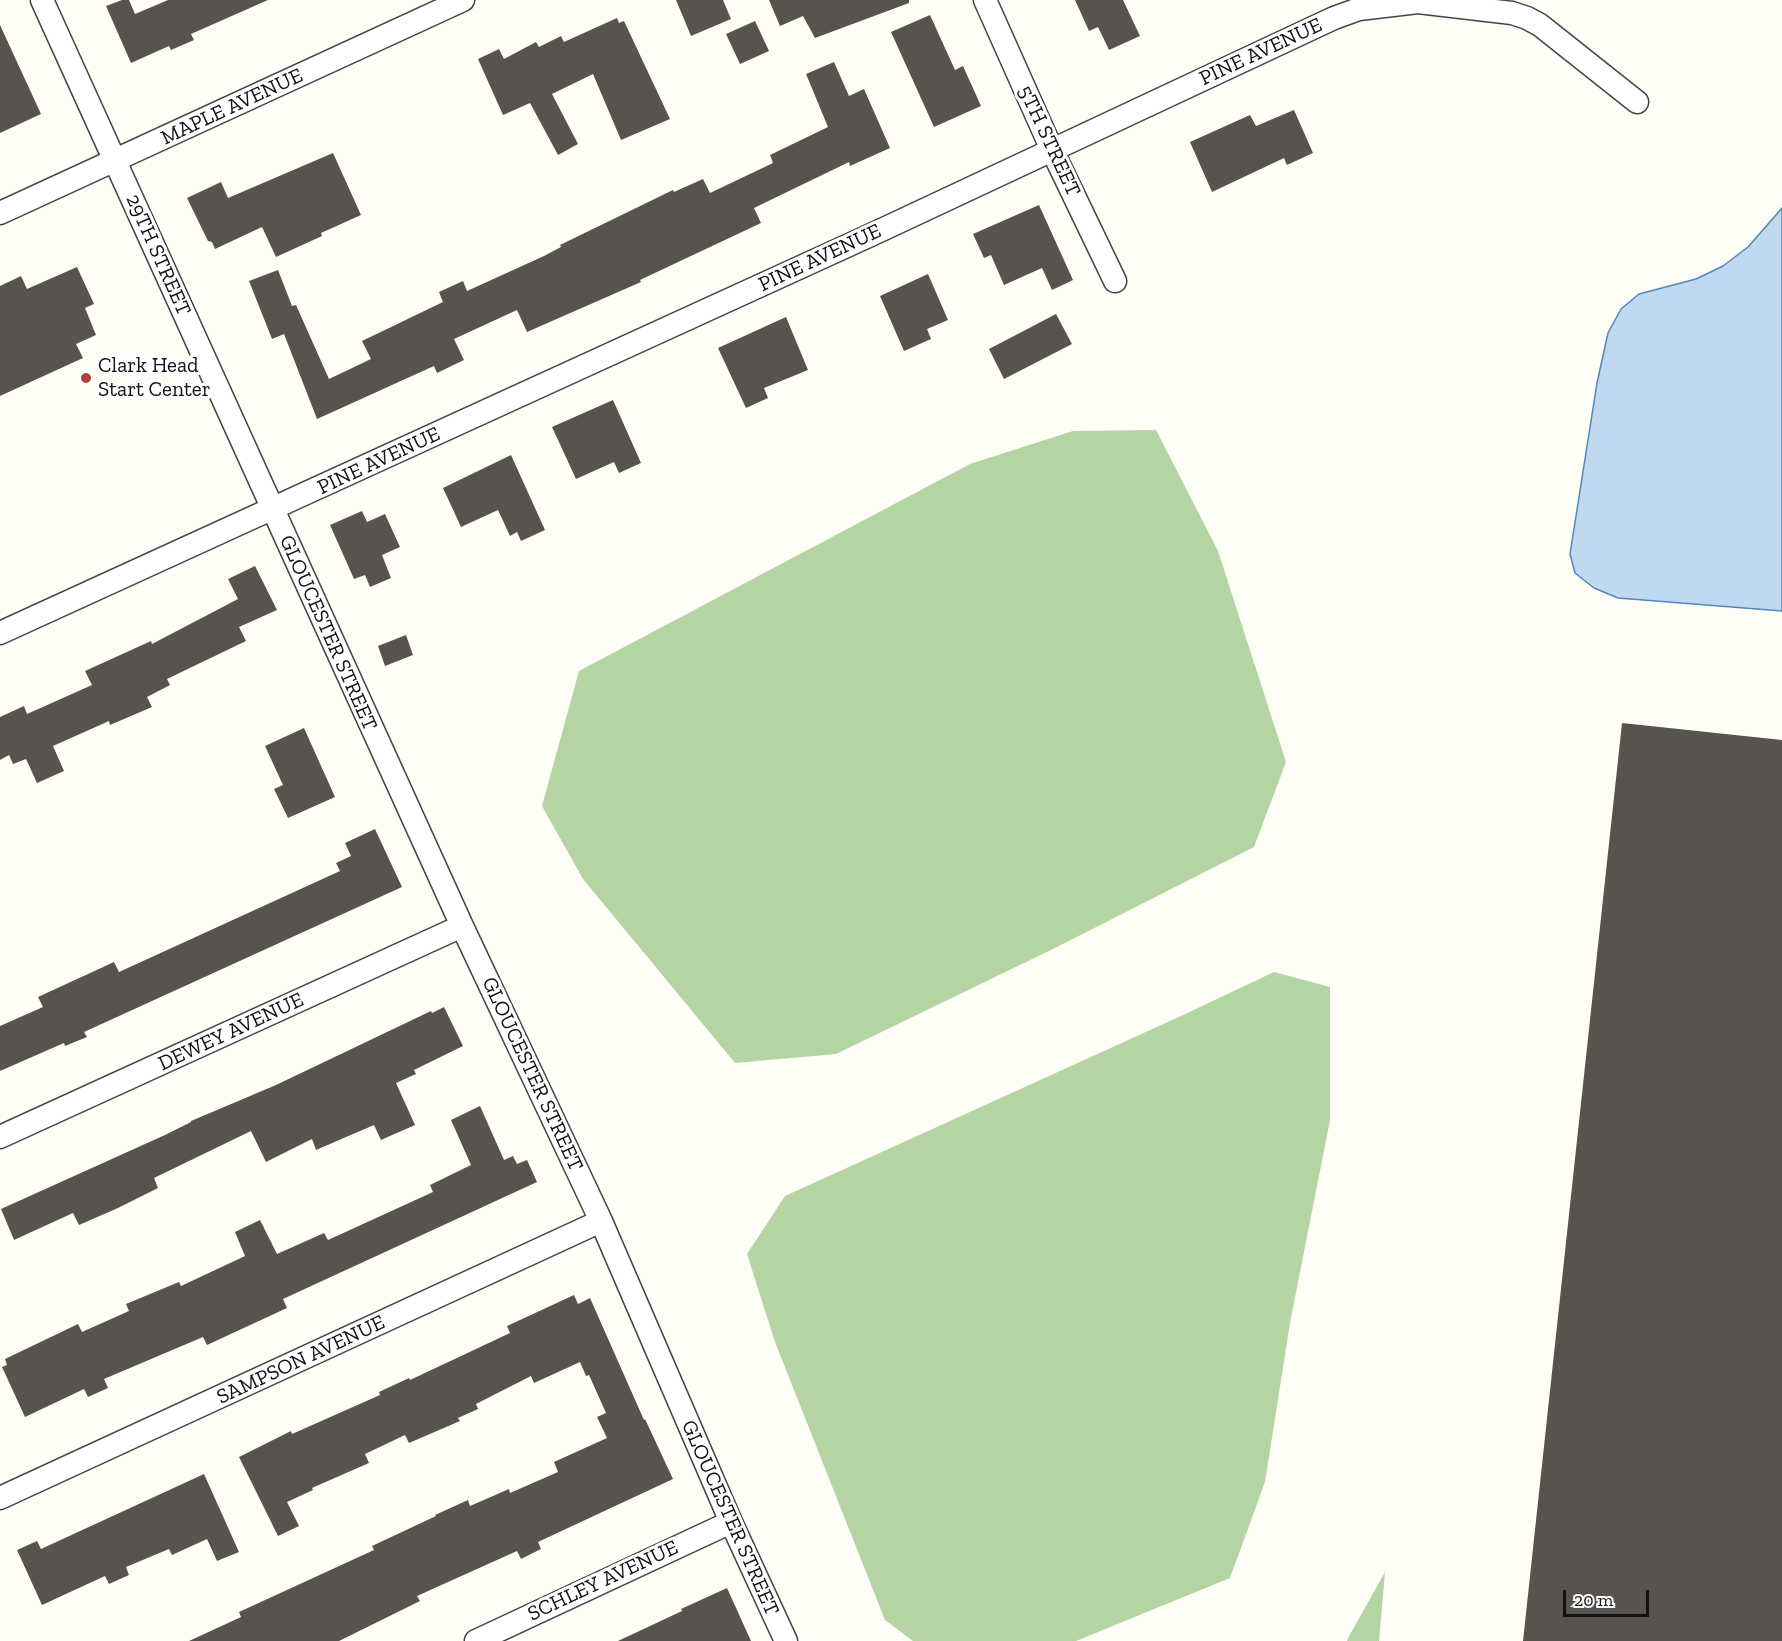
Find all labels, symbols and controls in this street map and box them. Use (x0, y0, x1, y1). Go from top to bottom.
street label: PINE AVENUE (1196, 13, 1326, 91)
street label: MAPLE AVENUE (157, 63, 307, 151)
street label: 5TH STREET (1012, 82, 1086, 200)
street label: 29TH STREET (120, 190, 196, 320)
street label: PINE AVENUE (755, 219, 885, 297)
place label: Clark Head Start Center (98, 353, 210, 403)
marker: Clark Head Start Center (79, 371, 93, 385)
street label: PINE AVENUE (314, 422, 444, 500)
street label: GLOUCESTER STREET (274, 531, 382, 735)
street label: GLOUCESTER STREET (476, 973, 588, 1175)
street label: DEWEY AVENUE (154, 987, 308, 1077)
street label: SAMPSON AVENUE (213, 1310, 389, 1410)
street label: GLOUCESTER STREET (676, 1416, 784, 1620)
street label: SCHLEY AVENUE (524, 1535, 682, 1627)
scale bar (1566, 1578, 1652, 1616)
text: 20 m (1574, 1589, 1613, 1611)

